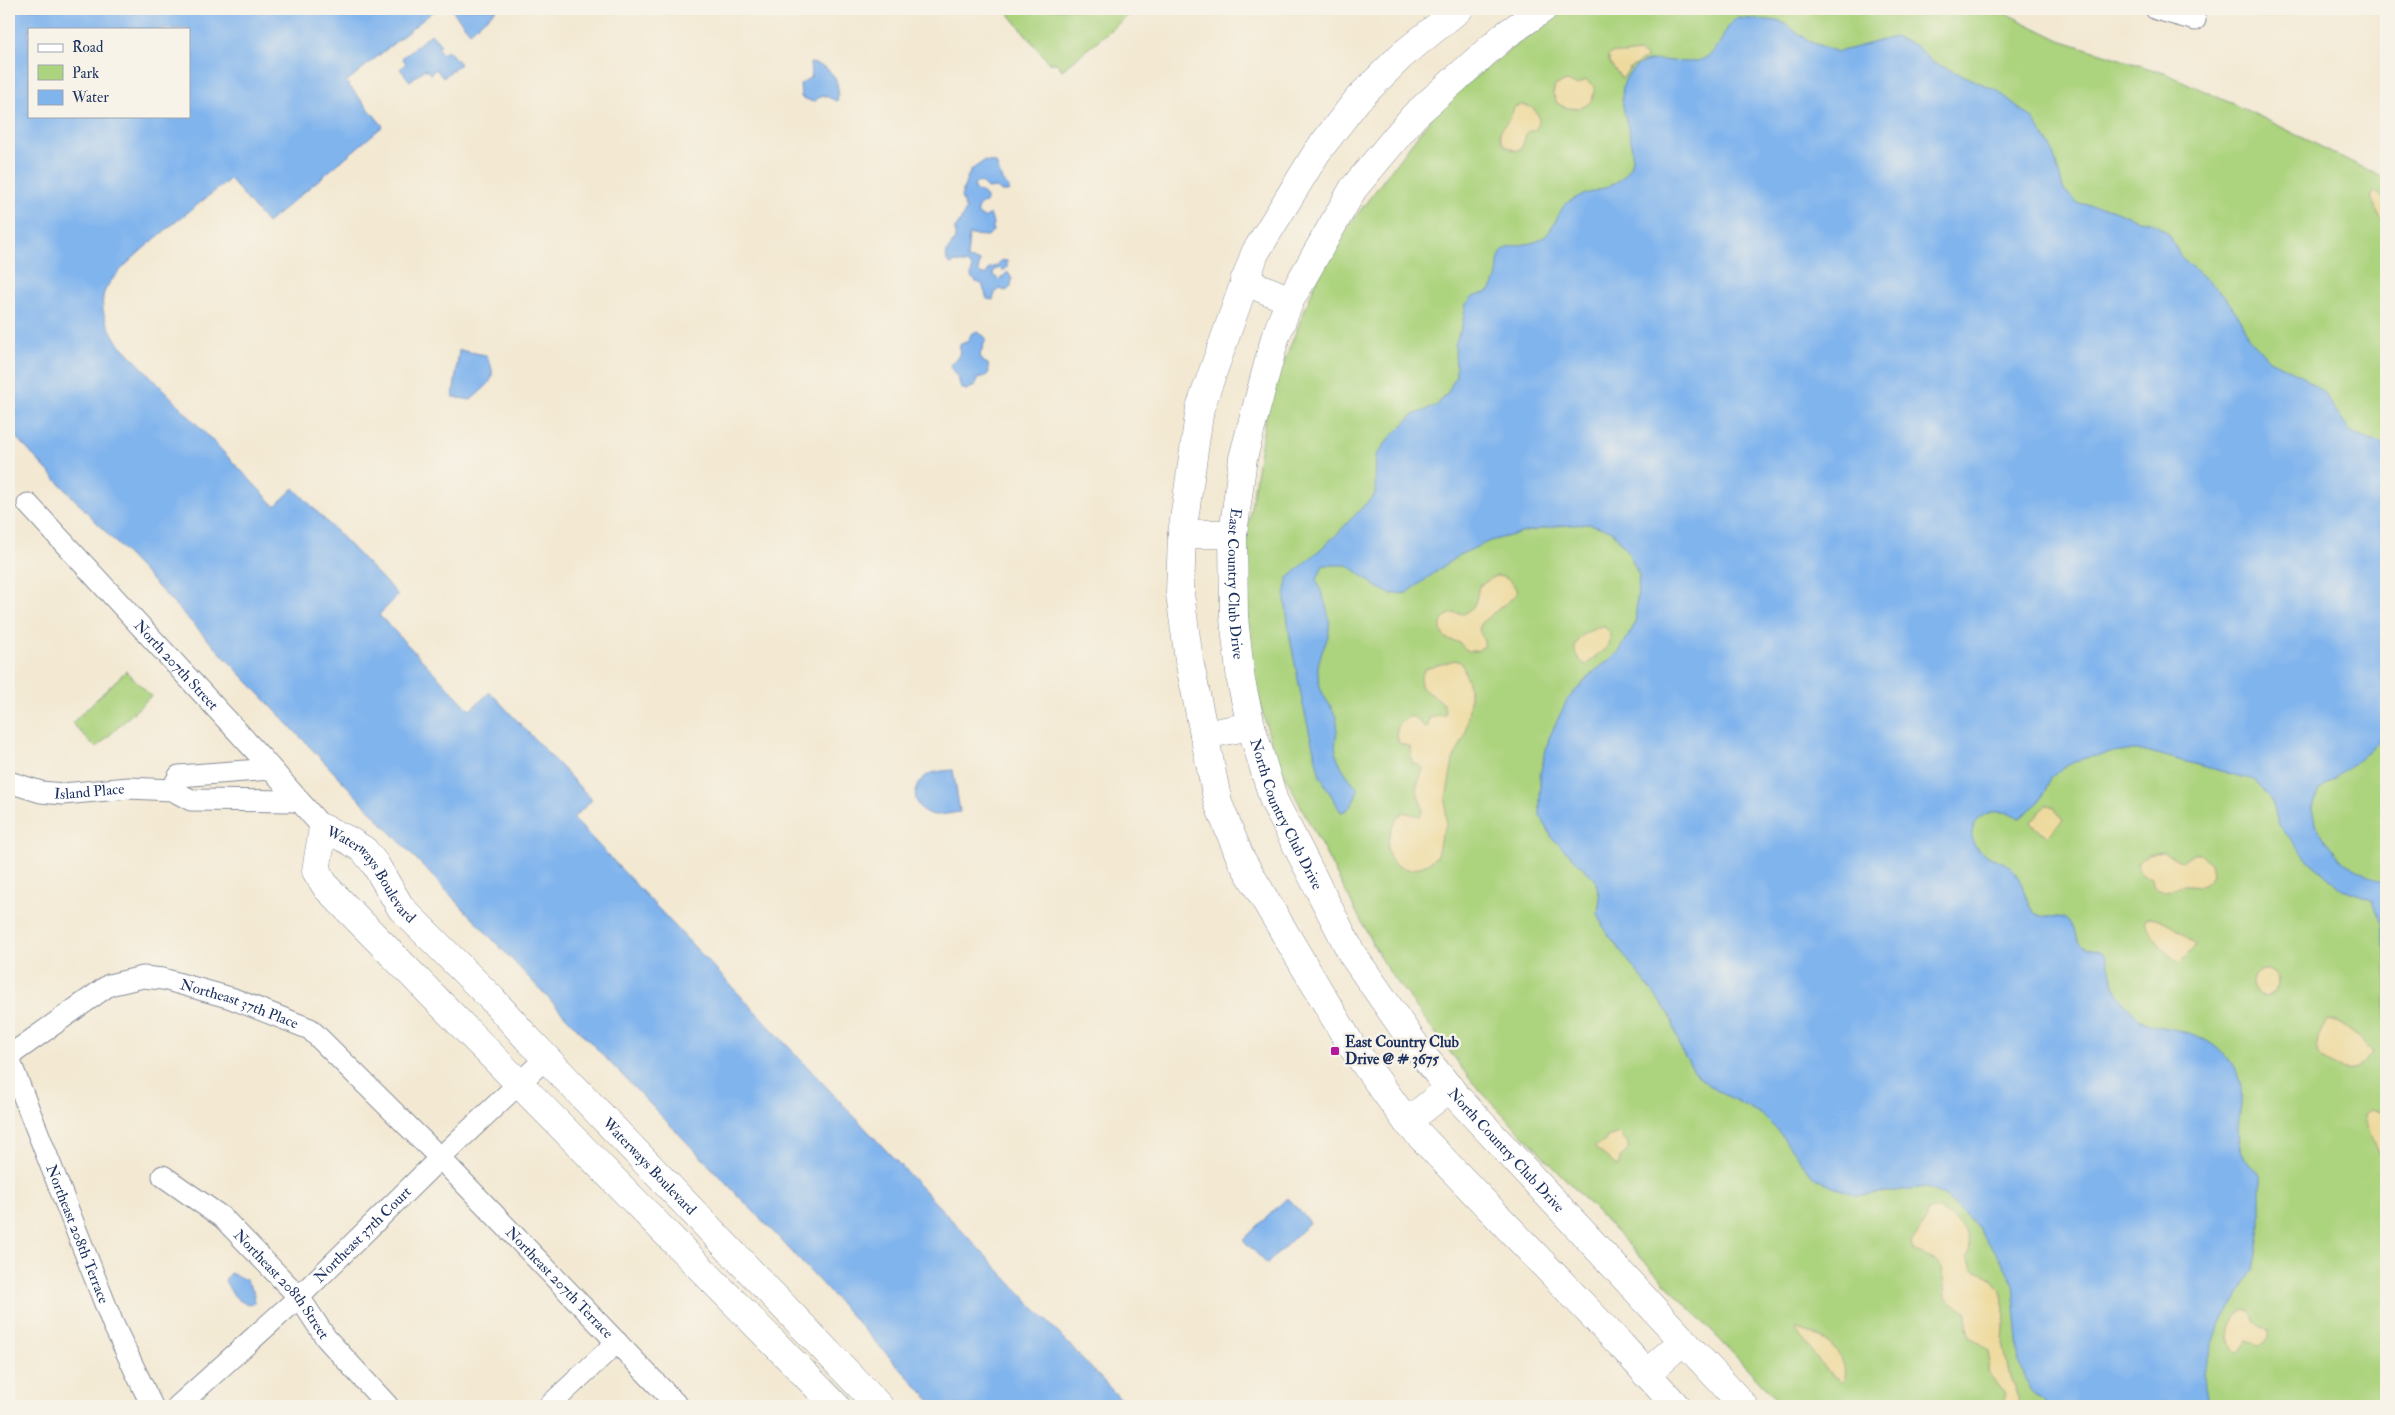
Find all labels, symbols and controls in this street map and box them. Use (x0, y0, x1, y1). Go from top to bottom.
legend (28, 28, 190, 118)
text: Road (72, 38, 104, 57)
text: Park (72, 64, 99, 83)
text: Water (71, 88, 109, 107)
street label: East Country Club Drive (1223, 507, 1248, 660)
street label: North 207th Street (130, 616, 222, 715)
street label: North Country Club Drive (1245, 736, 1327, 893)
street label: Island Place (53, 779, 125, 804)
street label: Waterways Boulevard (322, 822, 420, 928)
street label: Northeast 37th Place (178, 975, 301, 1034)
place label: East Country Club Drive @ # 3675 (1345, 1033, 1459, 1069)
marker: East Country Club Drive @ # 3675 (1329, 1045, 1341, 1057)
street label: North Country Club Drive (1443, 1084, 1568, 1217)
street label: Waterways Boulevard (598, 1113, 701, 1220)
street label: Northeast 208th Terrace (41, 1162, 113, 1306)
street label: Northeast 37th Court (310, 1183, 416, 1287)
street label: Northeast 207th Terrace (501, 1223, 617, 1343)
street label: Northeast 208th Street (229, 1226, 333, 1343)

